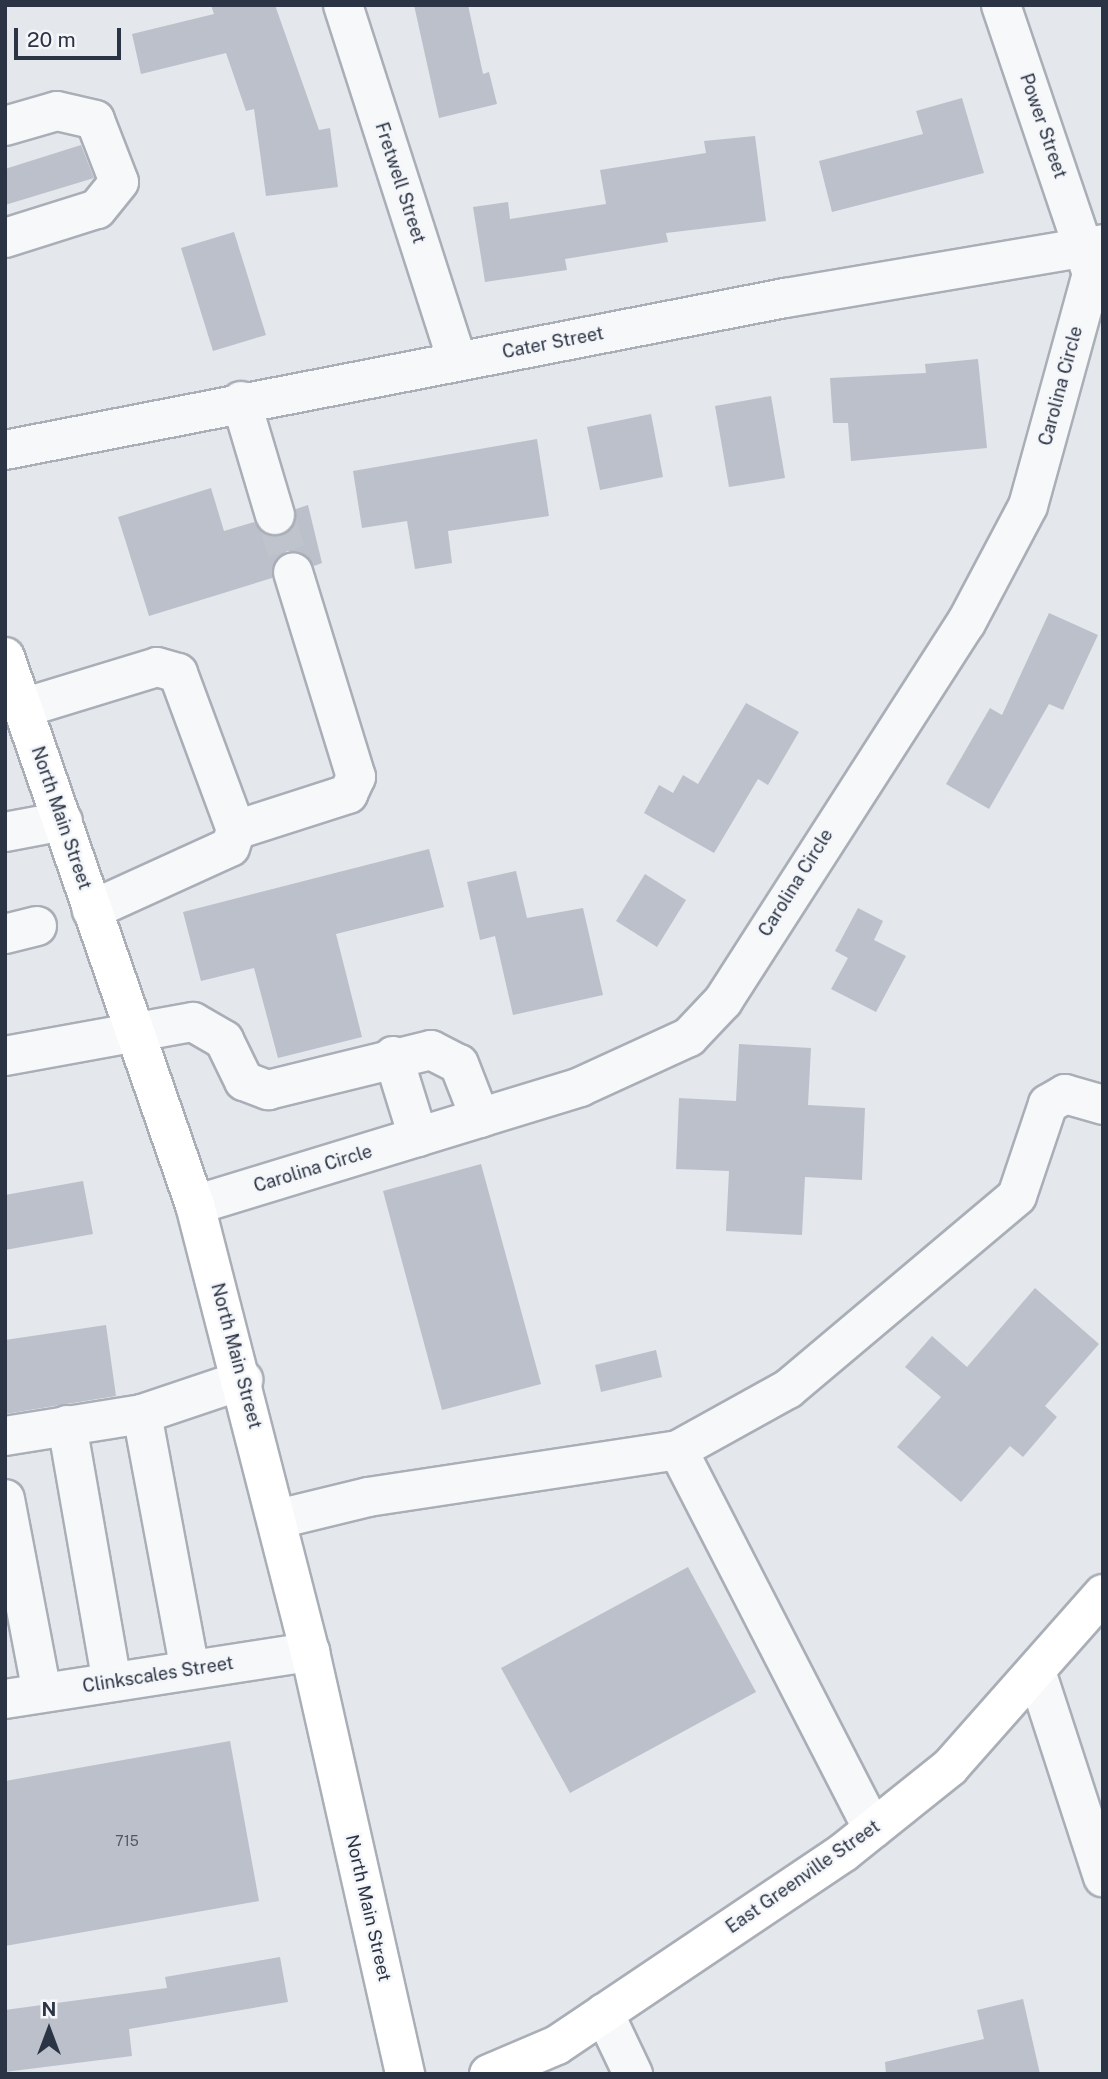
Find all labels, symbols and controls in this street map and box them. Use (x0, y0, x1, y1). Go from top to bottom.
scale bar (18, 14, 124, 58)
text: 20 m (27, 27, 76, 52)
street label: Power Street (1015, 71, 1071, 181)
street label: Fretwell Street (370, 120, 430, 246)
street label: Cater Street (500, 323, 606, 363)
street label: Carolina Circle (1035, 324, 1087, 448)
street label: North Main Street (26, 744, 96, 892)
street label: Carolina Circle (754, 825, 838, 941)
street label: Carolina Circle (251, 1141, 375, 1197)
street label: North Main Street (206, 1281, 266, 1431)
street label: Clinkscales Street (81, 1652, 235, 1698)
street label: East Greenville Street (722, 1816, 884, 1938)
house number: 715 (115, 1833, 139, 1849)
street label: North Main Street (341, 1833, 395, 1983)
north arrow (14, 1995, 84, 2065)
text: N (42, 1998, 56, 2020)

